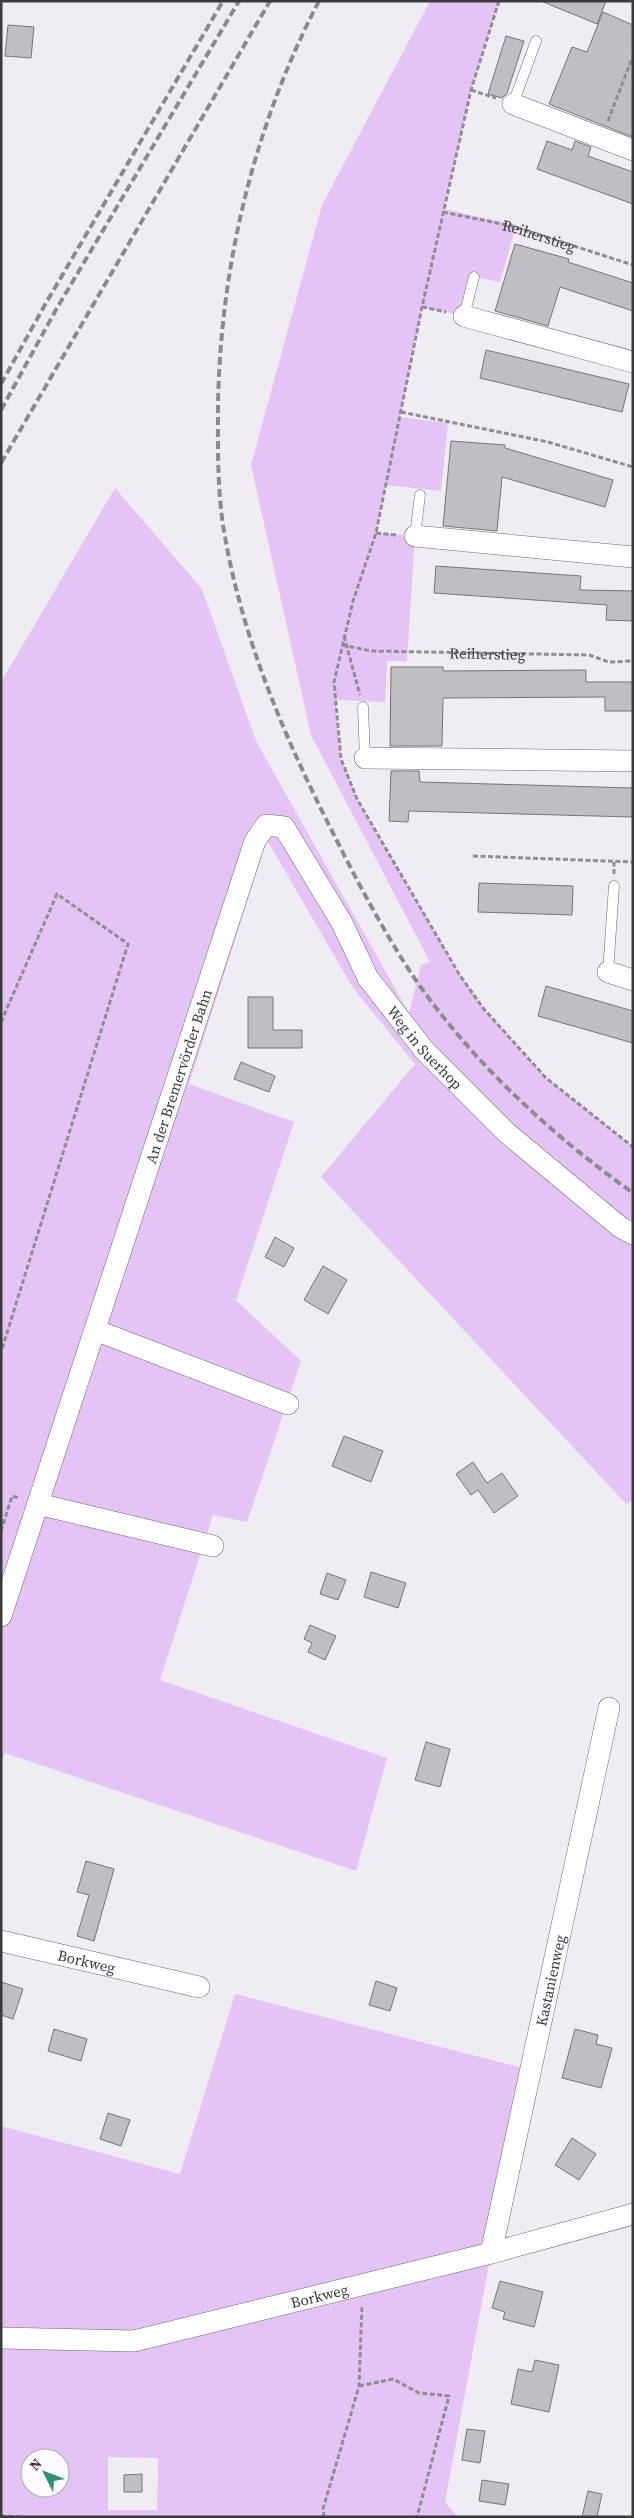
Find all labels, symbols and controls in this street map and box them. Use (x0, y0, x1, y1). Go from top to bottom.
street label: Reiherstieg (501, 214, 579, 256)
street label: Reiherstieg (449, 642, 526, 664)
street label: An der Bremervörder Bahn (139, 986, 216, 1166)
street label: Weg in Suerhop (383, 1001, 468, 1094)
street label: Kastanienweg (530, 1932, 570, 2028)
street label: Borkweg (56, 1944, 118, 1978)
street label: Borkweg (288, 2278, 351, 2313)
north arrow (20, 2448, 70, 2498)
text: N (24, 2454, 46, 2475)

